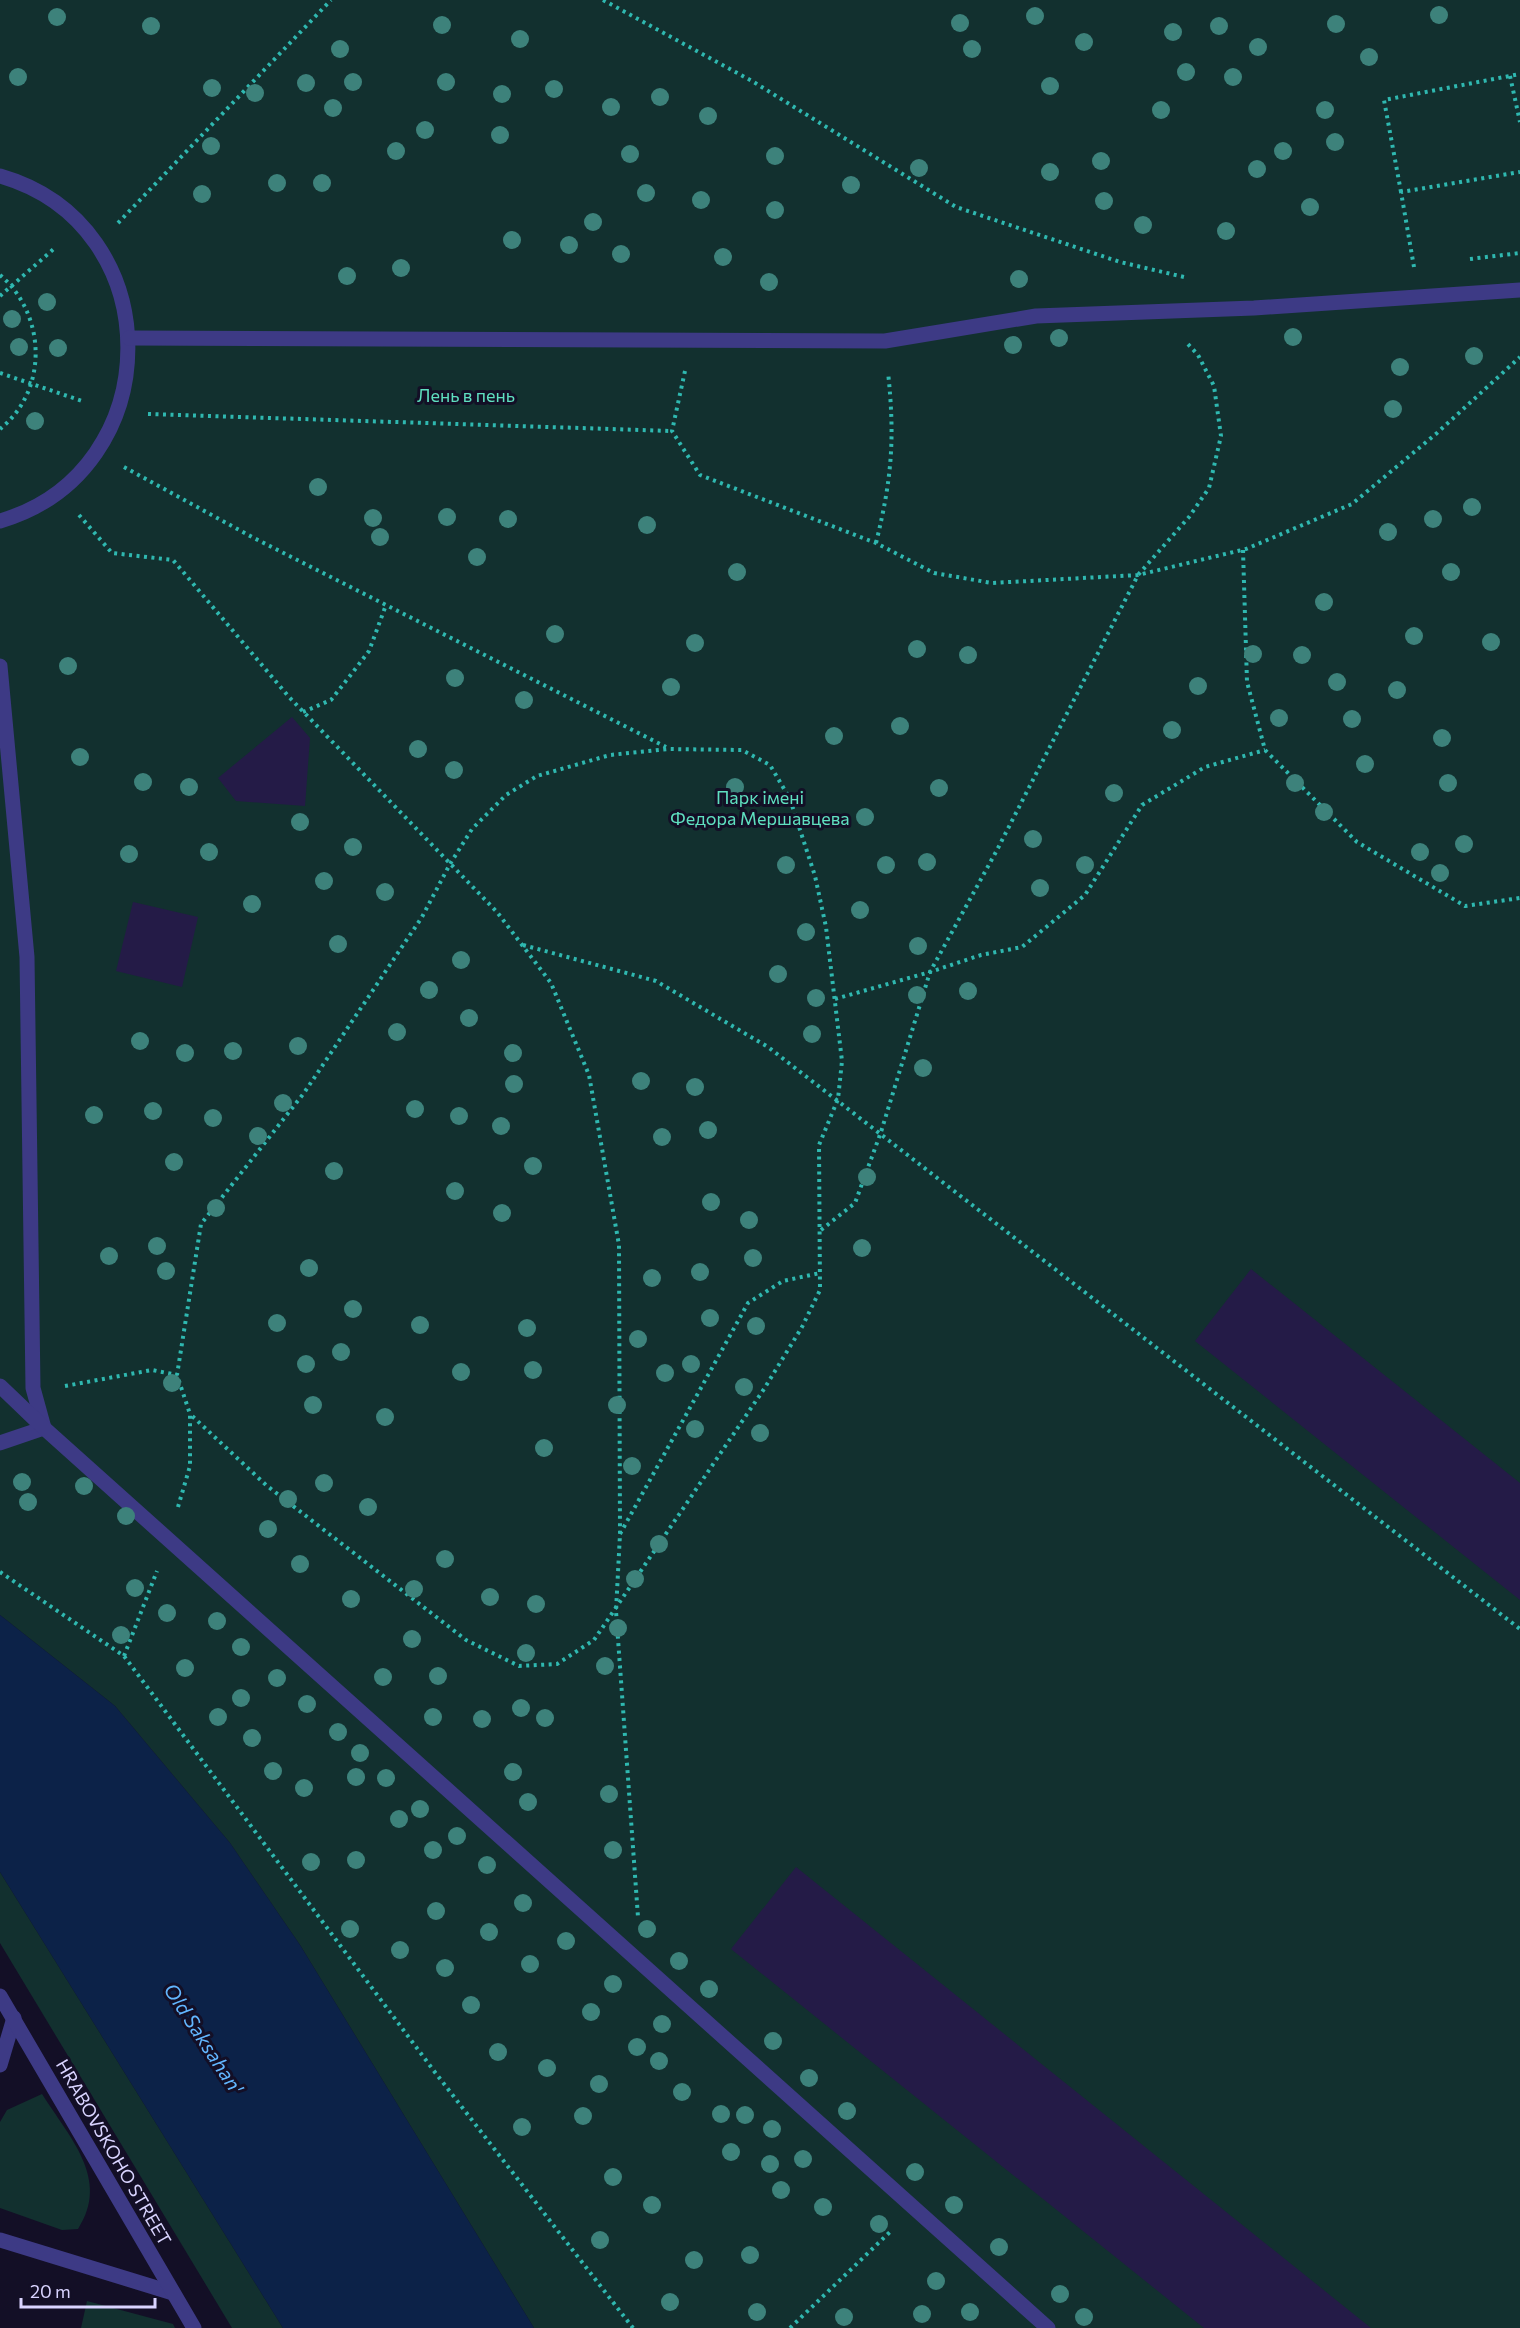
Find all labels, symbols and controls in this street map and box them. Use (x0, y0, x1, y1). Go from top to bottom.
park label: Лень в пень (417, 384, 515, 406)
park label: Парк імені Федора Мершавцева (670, 786, 850, 829)
water label: Old Saksahan' (159, 1978, 249, 2099)
street label: HRABOVSKOHO STREET (52, 2055, 176, 2249)
scale bar (21, 2271, 154, 2309)
text: 20 m (30, 2280, 71, 2302)

